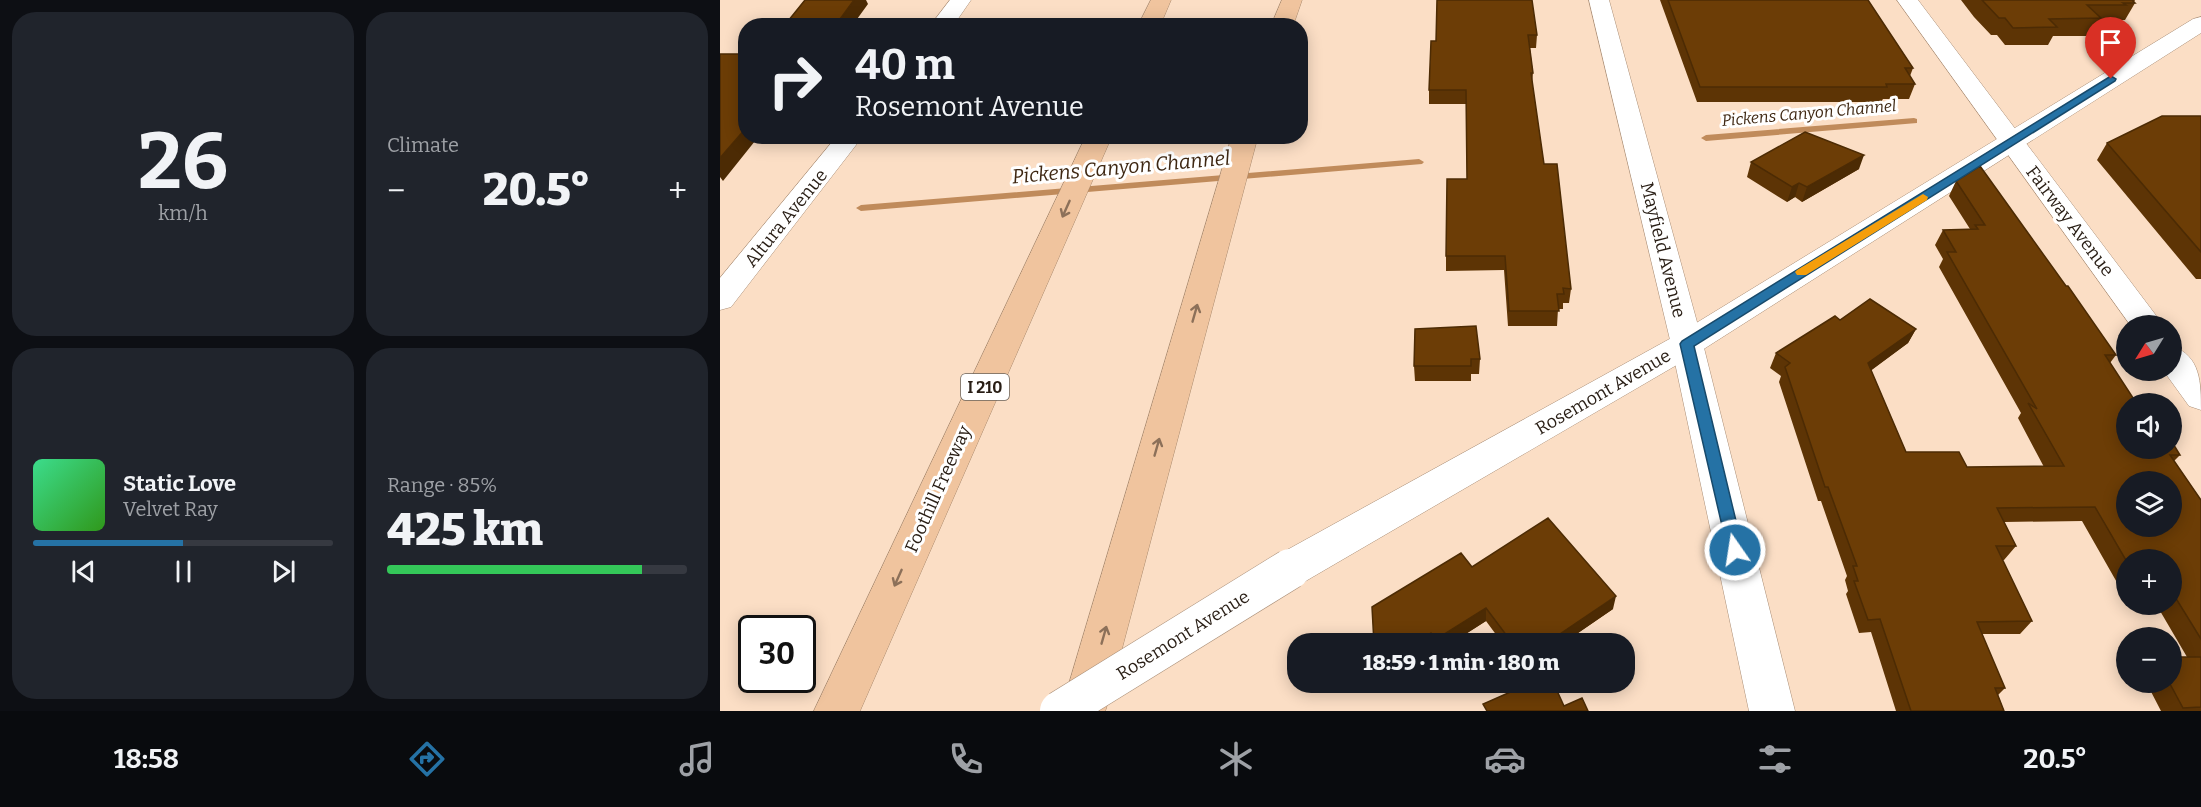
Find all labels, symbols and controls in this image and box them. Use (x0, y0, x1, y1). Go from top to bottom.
pin (2085, 17, 2136, 79)
icon: arrive (2094, 26, 2127, 59)
text: 40 m (855, 40, 955, 90)
icon: right (756, 42, 834, 120)
text: Rosemont Avenue (855, 91, 1084, 123)
water label: Pickens Canyon Channel (1721, 96, 1897, 130)
text: 26 (138, 115, 228, 209)
text: Climate (387, 133, 459, 157)
water label: Pickens Canyon Channel (1011, 146, 1231, 188)
street label: Fairway Avenue (2021, 161, 2119, 281)
text: 20.5° (483, 163, 591, 217)
street label: Altura Avenue (740, 165, 832, 271)
text: − (387, 171, 405, 211)
text: + (668, 171, 687, 211)
street label: Mayfield Avenue (1636, 180, 1690, 320)
one-way arrow (1059, 199, 1071, 217)
text: km/h (158, 201, 208, 225)
one-way arrow (1190, 304, 1201, 323)
north arrow (2116, 315, 2182, 381)
map controls (2116, 315, 2182, 693)
street label: Rosemont Avenue (1531, 344, 1675, 440)
road number: I 210 (961, 374, 1009, 400)
button: sound (2116, 393, 2182, 459)
street label: Foothill Freeway (900, 422, 976, 556)
one-way arrow (1152, 438, 1163, 457)
text: Static Love (123, 470, 236, 497)
button: layers (2116, 471, 2182, 537)
text: Range · 85% (387, 473, 497, 497)
text: Velvet Ray (123, 497, 218, 521)
text: 425 km (387, 503, 543, 557)
position arrow (1703, 518, 1767, 582)
button: + (2116, 549, 2182, 615)
icon: previous (67, 555, 100, 588)
icon: pause (167, 555, 200, 588)
icon: next (267, 555, 300, 588)
one-way arrow (892, 568, 903, 586)
street label: Rosemont Avenue (1112, 585, 1254, 685)
speed limit sign: 30 (738, 615, 816, 693)
one-way arrow (1099, 625, 1110, 644)
button: − (2116, 627, 2182, 693)
text: 18:59 · 1 min · 180 m (1363, 649, 1559, 676)
icon: directions (406, 738, 448, 780)
icon: music (676, 738, 718, 780)
icon: phone (945, 738, 987, 780)
icon: climate (1215, 738, 1257, 780)
icon: car (1484, 738, 1526, 780)
icon: filters (1754, 738, 1796, 780)
text: 18:58 (114, 743, 179, 775)
text: 20.5° (2023, 743, 2087, 775)

